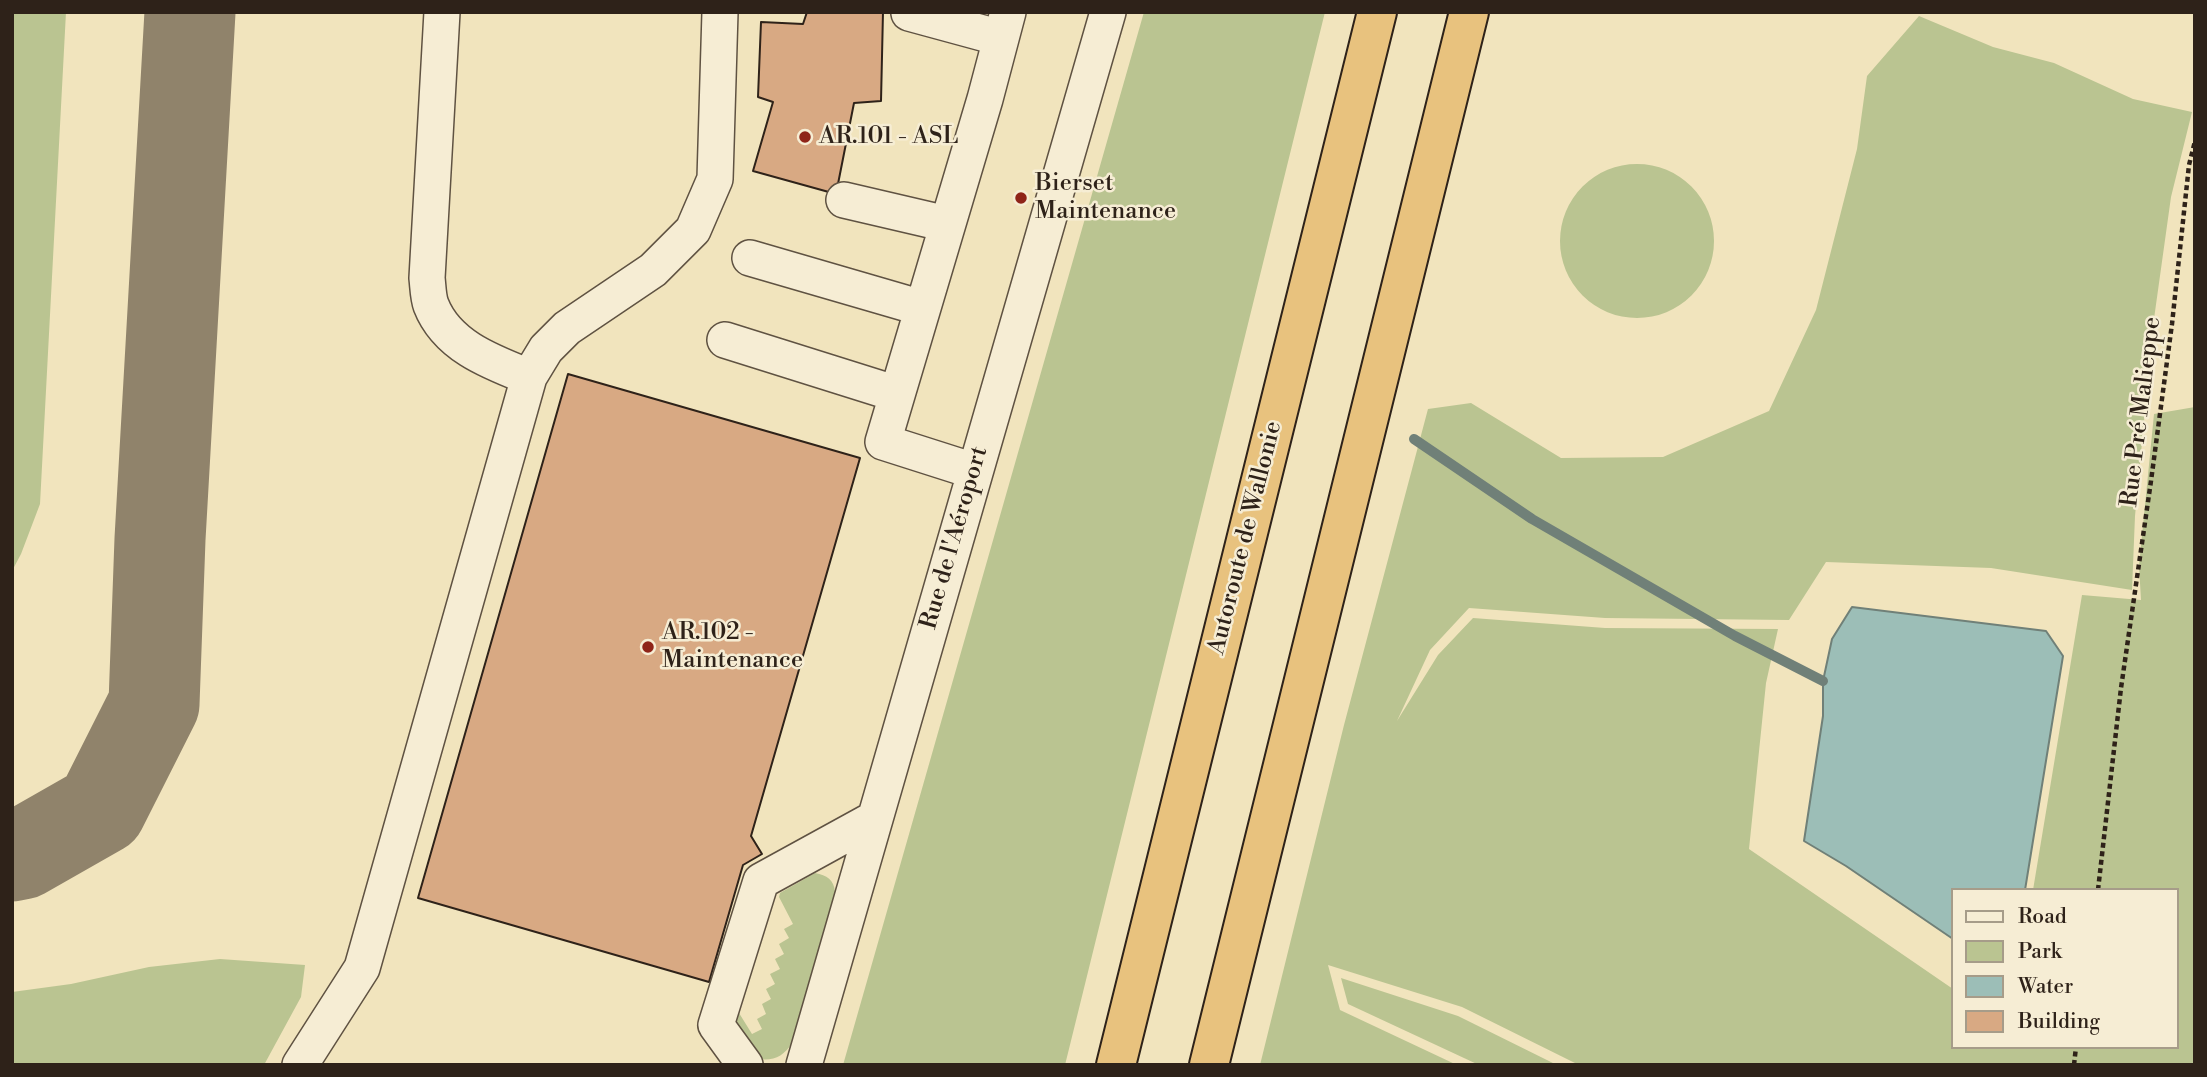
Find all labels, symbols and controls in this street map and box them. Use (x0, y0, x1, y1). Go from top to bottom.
place label: AR.101 - ASL (819, 123, 958, 151)
marker: AR.101 - ASL (797, 129, 813, 145)
place label: Bierset Maintenance (1035, 170, 1176, 226)
marker: Bierset Maintenance (1013, 190, 1029, 206)
street label: Rue Pré Malieppe (2116, 315, 2168, 509)
street label: Autoroute de Wallonie (1203, 418, 1289, 658)
street label: Rue de l'Aéroport (915, 443, 995, 633)
place label: AR.102 - Maintenance (662, 619, 803, 675)
marker: AR.102 - Maintenance (640, 639, 656, 655)
legend (1952, 888, 2179, 1049)
text: Road (2018, 904, 2067, 930)
text: Park (2018, 939, 2062, 965)
text: Water (2018, 974, 2073, 1000)
text: Building (2018, 1009, 2100, 1035)

